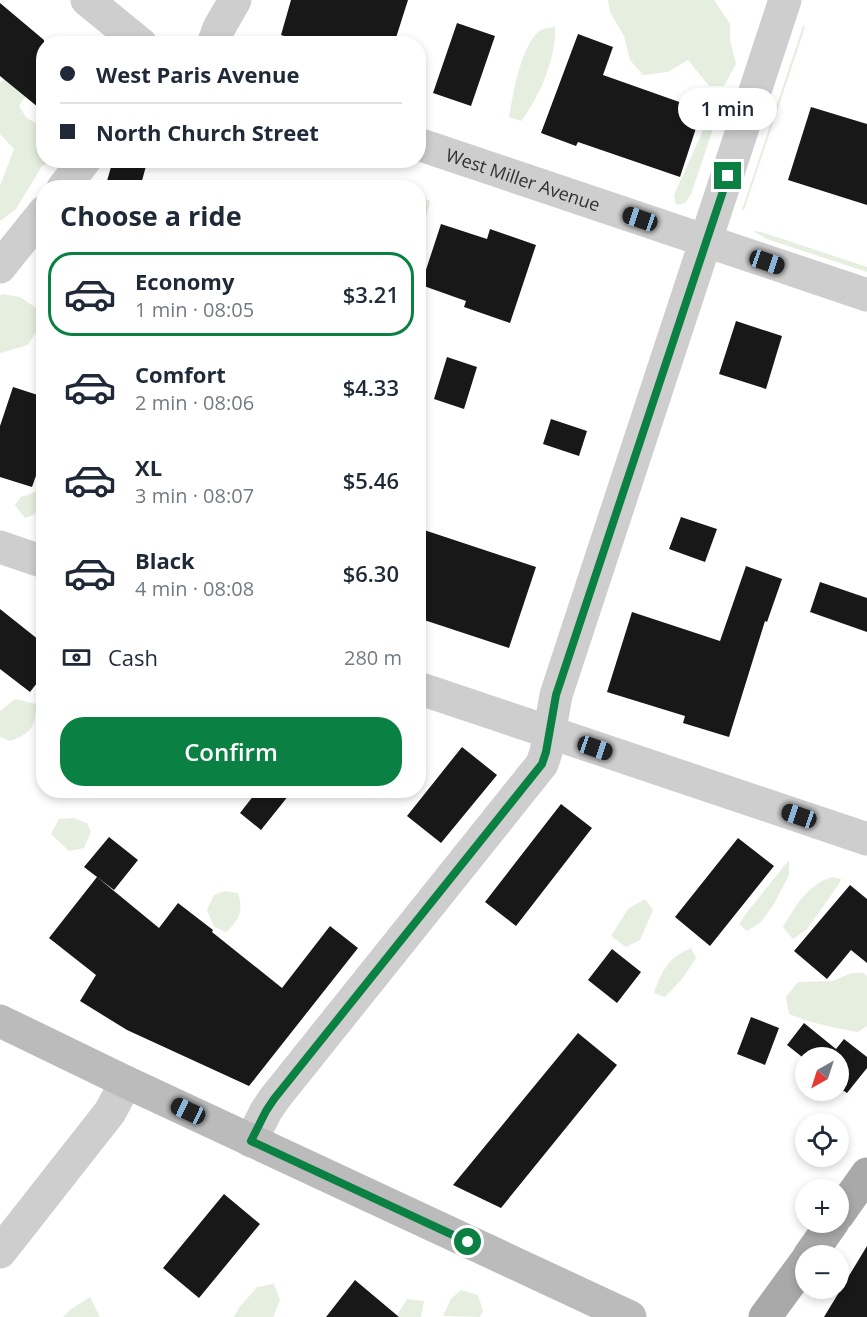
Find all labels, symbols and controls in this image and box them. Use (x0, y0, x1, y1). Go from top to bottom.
text: West Paris Avenue (96, 59, 300, 89)
callout: 1 min (678, 89, 777, 131)
text: 1 min (701, 95, 755, 122)
text: North Church Street (96, 117, 319, 147)
street label: West Miller Avenue (443, 142, 603, 216)
route end (714, 162, 741, 189)
text: Choose a ride (60, 197, 242, 234)
car (620, 205, 660, 233)
car (747, 248, 787, 276)
text: Economy (135, 266, 234, 296)
icon: car (63, 267, 117, 321)
text: $3.21 (343, 279, 399, 309)
text: 1 min · 08:05 (135, 296, 254, 323)
text: Comfort (135, 359, 226, 389)
icon: car (63, 360, 117, 414)
text: $4.33 (343, 372, 399, 402)
text: 2 min · 08:06 (135, 389, 254, 416)
text: XL (135, 452, 162, 482)
icon: car (63, 453, 117, 507)
text: $5.46 (343, 465, 399, 495)
text: 3 min · 08:07 (135, 482, 254, 509)
text: Black (135, 545, 195, 575)
icon: car (63, 546, 117, 600)
text: $6.30 (343, 558, 399, 588)
text: 4 min · 08:08 (135, 575, 254, 602)
icon: cash (60, 641, 93, 674)
text: Cash (108, 642, 158, 672)
text: 280 m (344, 644, 402, 671)
button: Confirm (60, 717, 402, 786)
car (575, 734, 615, 762)
car (779, 802, 819, 830)
north arrow (795, 1047, 849, 1101)
map controls (795, 1047, 849, 1299)
car (168, 1095, 208, 1127)
button: locate (795, 1113, 849, 1167)
button: + (795, 1179, 849, 1233)
route start (454, 1228, 481, 1255)
button: − (795, 1245, 849, 1299)

